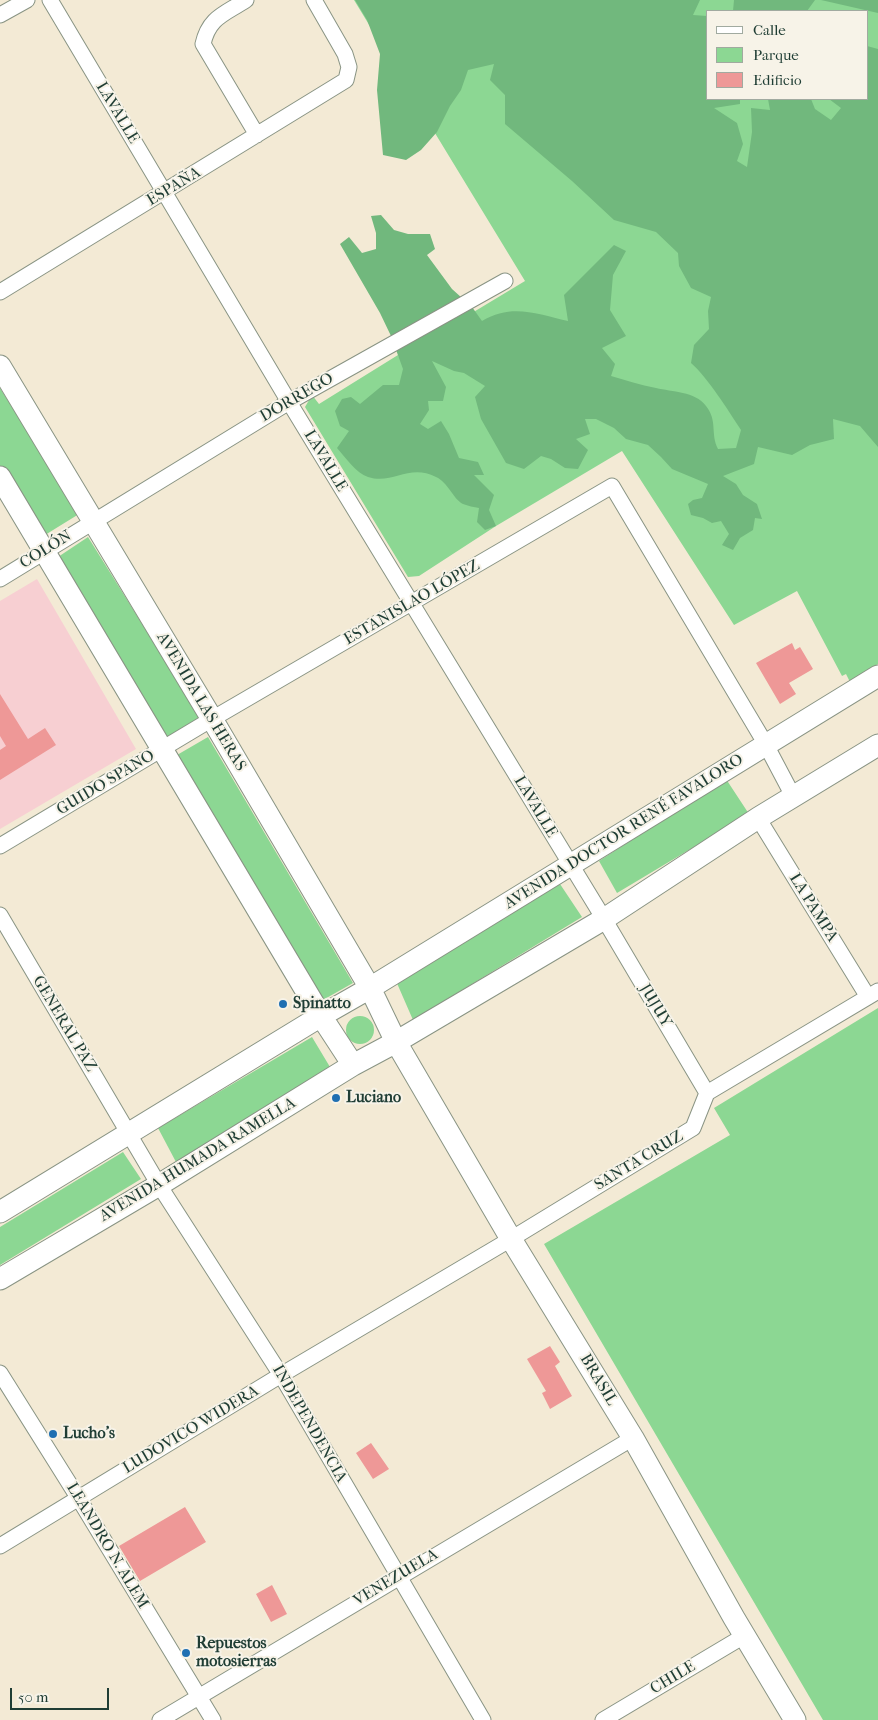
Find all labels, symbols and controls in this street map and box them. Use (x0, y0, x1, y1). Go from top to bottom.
legend (706, 10, 868, 100)
text: Calle (753, 21, 786, 39)
text: Parque (753, 46, 799, 64)
text: Edificio (753, 71, 802, 89)
street label: LAVALLE (91, 79, 143, 147)
street label: ESPAÑA (143, 163, 205, 211)
street label: DORREGO (257, 369, 337, 427)
street label: LAVALLE (299, 427, 351, 495)
street label: COLÓN (17, 527, 75, 573)
street label: ESTANISLAO LÓPEZ (341, 556, 483, 650)
street label: AVENIDA LAS HERAS (152, 629, 250, 775)
street label: GUIDO SPANO (54, 746, 158, 820)
street label: AVENIDA DOCTOR RENÉ FAVALORO (501, 750, 747, 914)
street label: LAVALLE (509, 773, 561, 841)
street label: LA PAMPA (784, 870, 842, 946)
street label: GENERAL PAZ (28, 973, 100, 1075)
street label: JUJUY (635, 981, 675, 1031)
place label: Spinatto (293, 994, 351, 1014)
marker: Spinatto (277, 998, 289, 1010)
place label: Luciano (346, 1088, 401, 1108)
marker: Luciano (330, 1092, 342, 1104)
street label: AVENIDA HUMADA RAMELLA (96, 1094, 300, 1226)
street label: SANTA CRUZ (591, 1127, 687, 1195)
street label: BRASIL (575, 1351, 621, 1409)
street label: INDEPENDENCIA (267, 1362, 351, 1486)
street label: LUDOVICO WIDERA (119, 1382, 263, 1478)
place label: Lucho's (63, 1424, 115, 1444)
marker: Lucho's (47, 1428, 59, 1440)
street label: LEANDRO N. ALEM (62, 1479, 152, 1613)
street label: VENEZUELA (350, 1545, 442, 1611)
place label: Repuestos motosierras (196, 1634, 276, 1672)
marker: Repuestos motosierras (180, 1647, 192, 1659)
street label: CHILE (647, 1657, 699, 1699)
scale bar (12, 1678, 111, 1710)
text: 50 m (18, 1688, 48, 1706)

